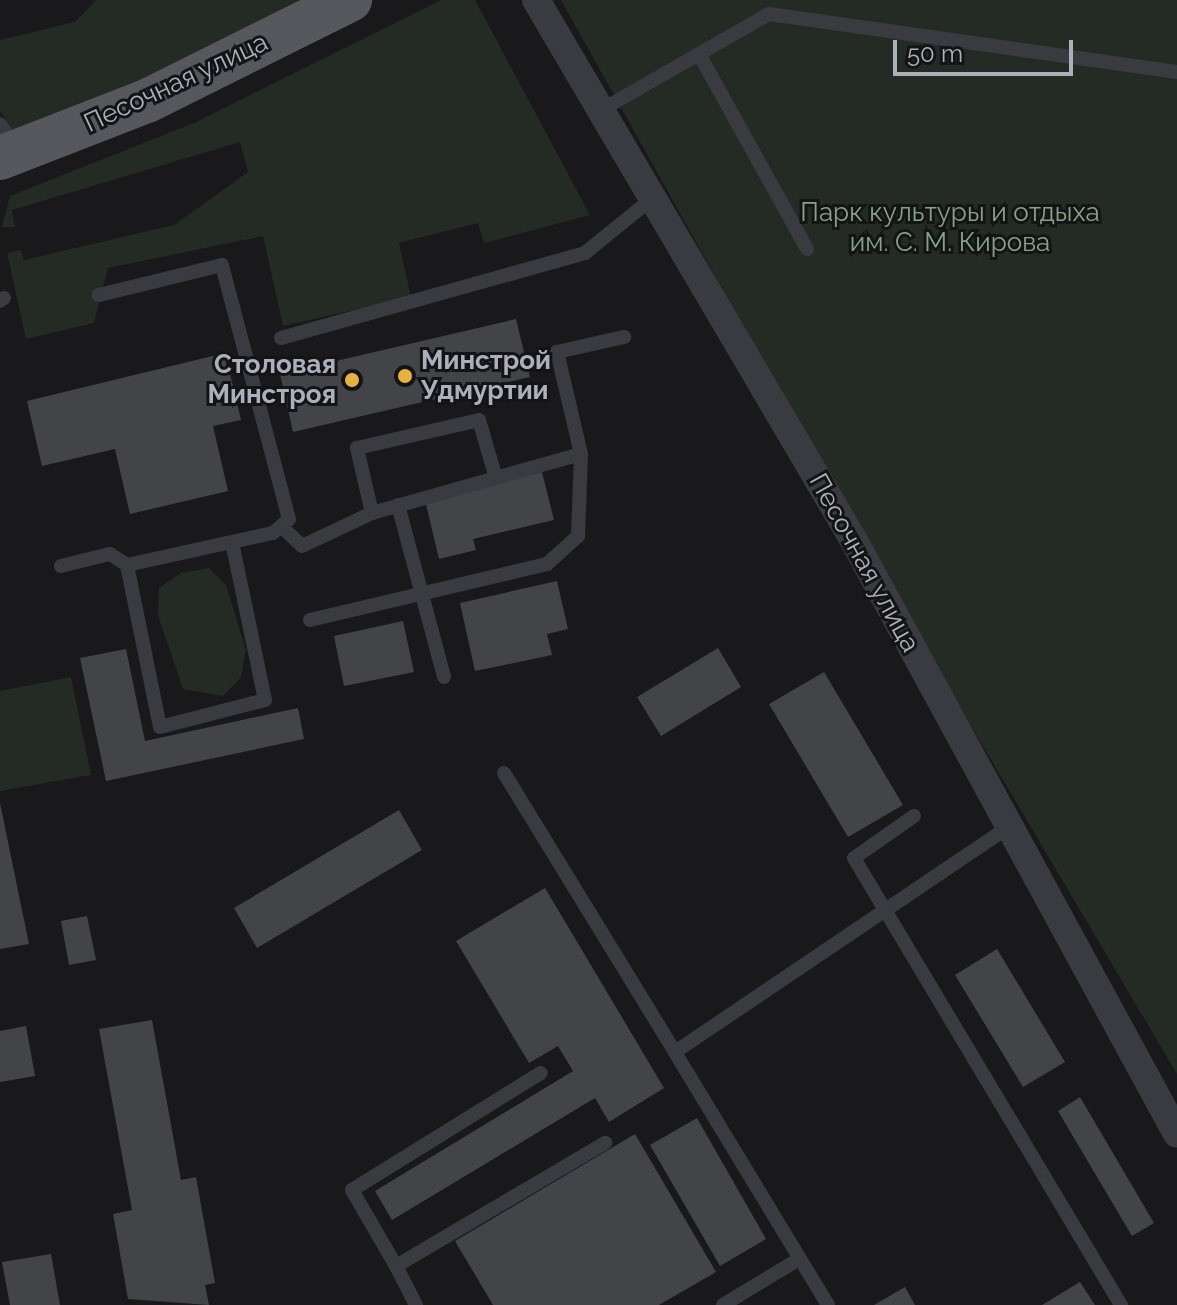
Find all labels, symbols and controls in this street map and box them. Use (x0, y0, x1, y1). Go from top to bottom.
scale bar (897, 24, 1077, 74)
street label: Песочная улица (79, 27, 273, 139)
text: 50 m (907, 39, 963, 68)
park label: Парк культуры и отдыха им. С. М. Кирова (800, 197, 1100, 258)
place label: Минстрой Удмуртии (421, 345, 551, 406)
place label: Столовая Минстроя (207, 349, 336, 410)
marker: Минстрой Удмуртии (396, 367, 414, 385)
marker: Столовая Минстроя (343, 371, 361, 389)
street label: Песочная улица (802, 468, 926, 658)

